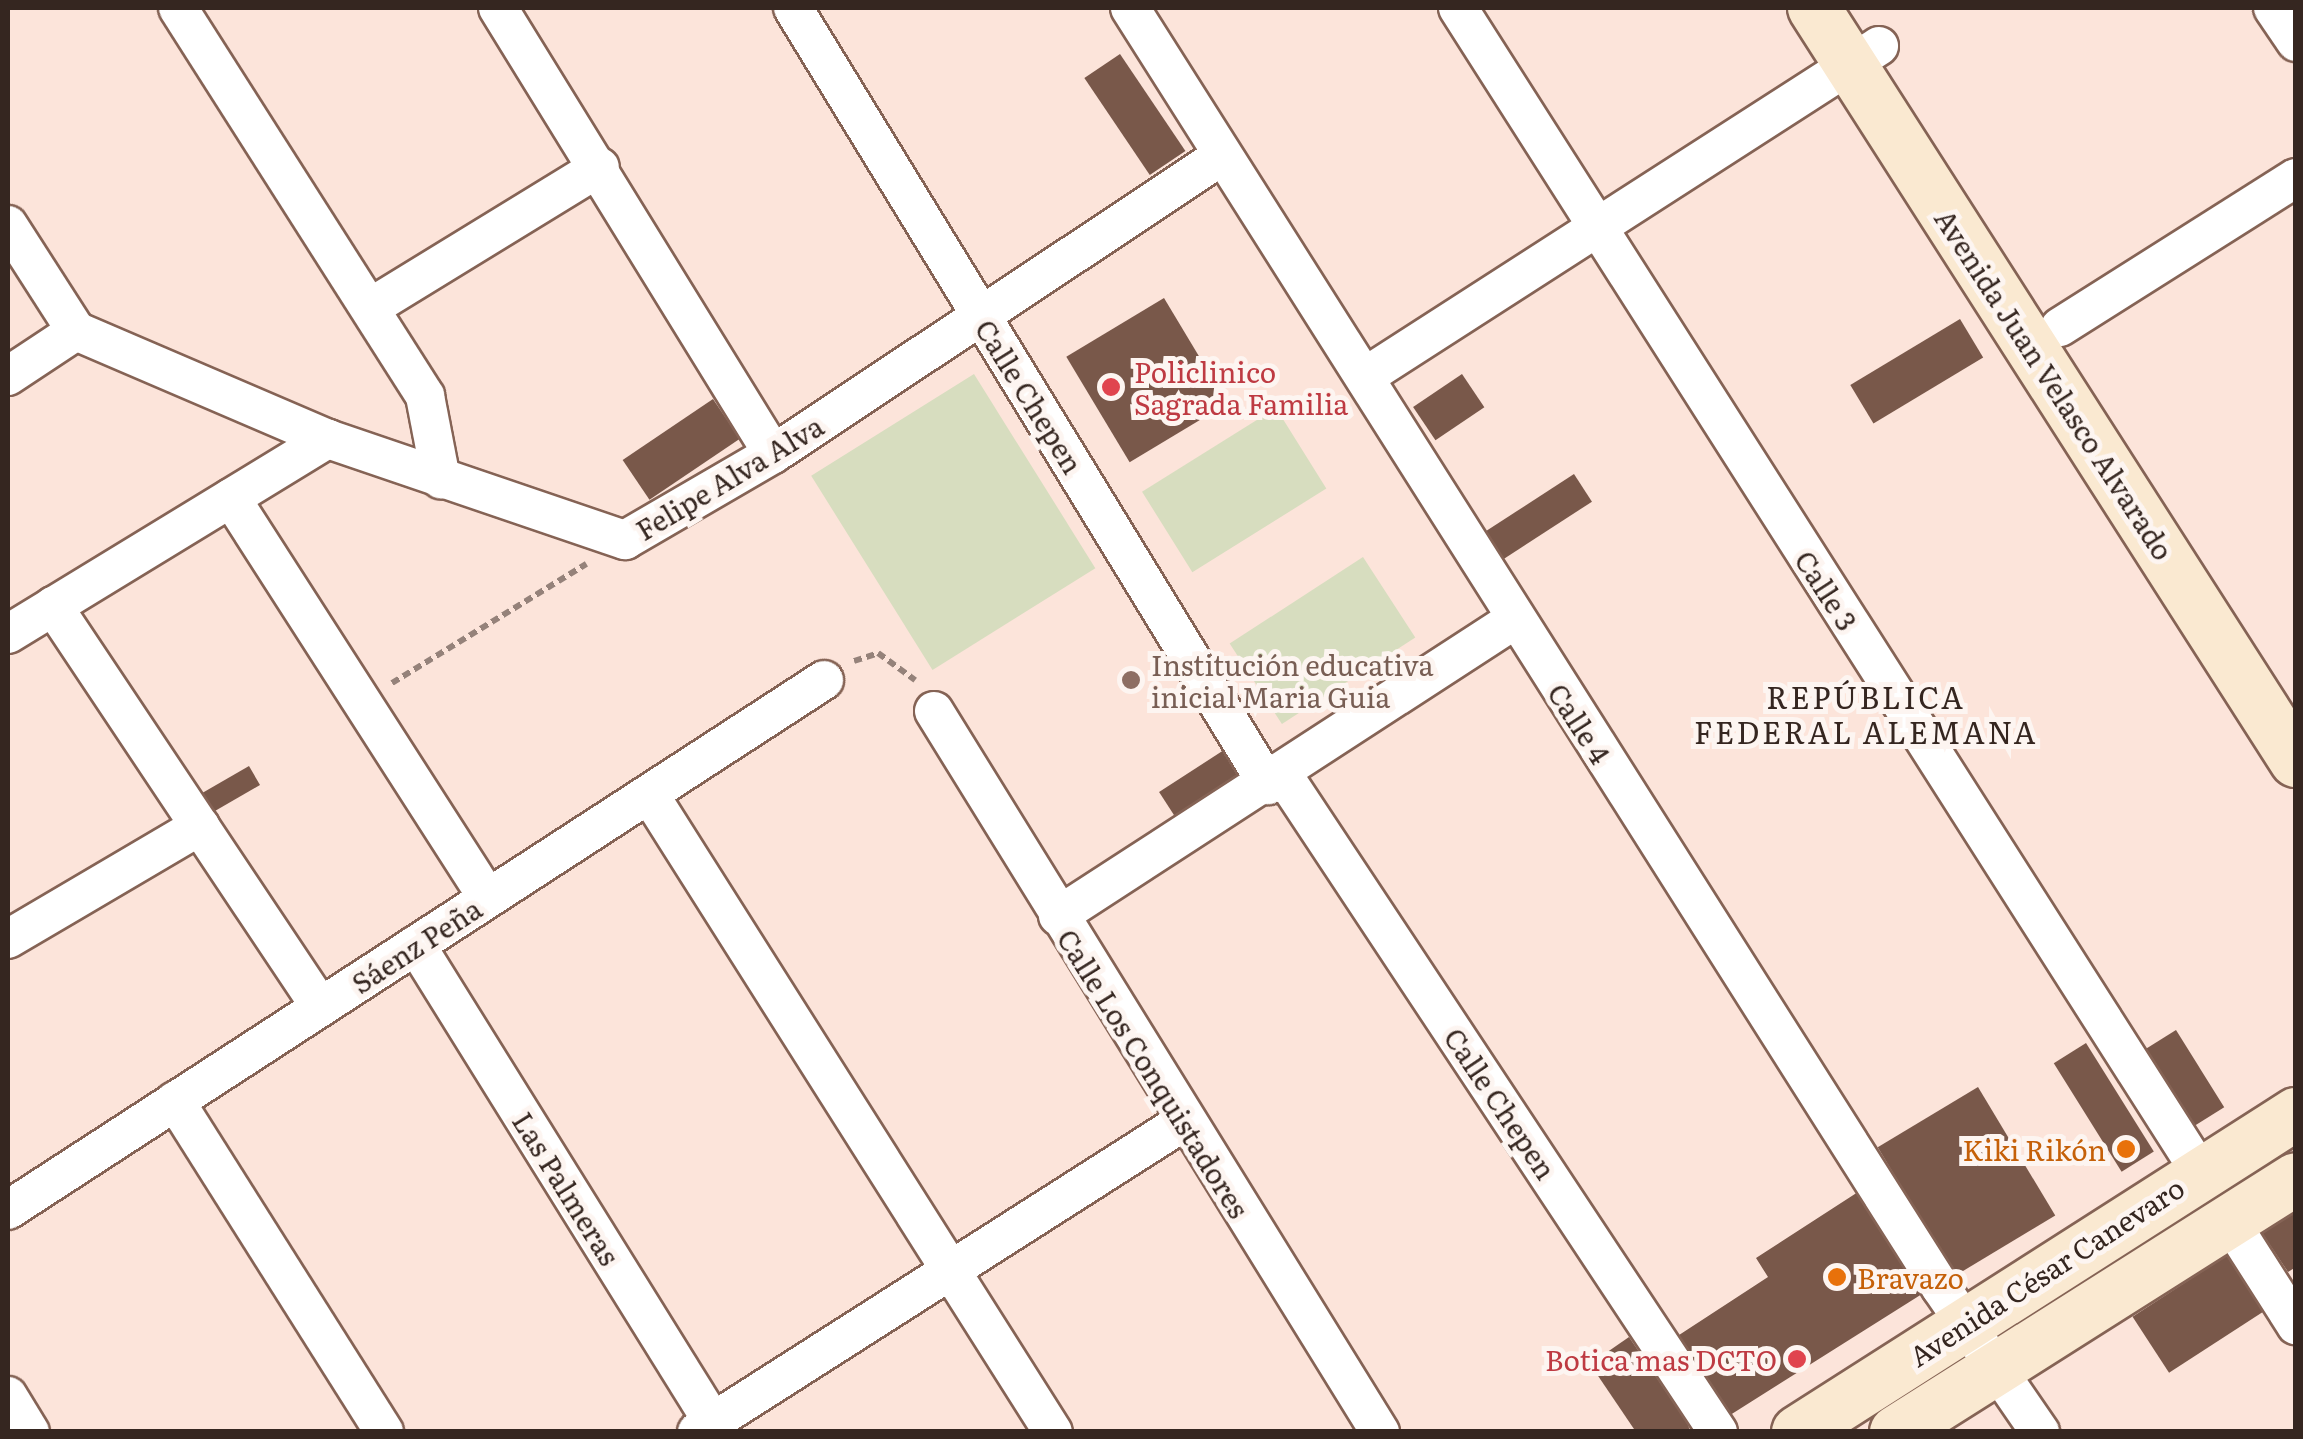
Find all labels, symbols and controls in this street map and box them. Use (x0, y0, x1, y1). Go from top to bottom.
street label: Avenida Juan Velasco Alvarado (1929, 202, 2181, 566)
street label: Calle Chepen (969, 313, 1091, 479)
place label: Policlinico Sagrada Familia (1134, 354, 1348, 420)
marker: Policlinico Sagrada Familia (1098, 374, 1124, 400)
street label: Felipe Alva Alva (629, 408, 829, 546)
street label: Calle 3 (1789, 544, 1865, 636)
place label: Institución educativa inicial Maria Guia (1151, 647, 1434, 713)
marker: Institución educativa inicial Maria Guia (1120, 669, 1142, 691)
street label: Calle 4 (1542, 677, 1618, 769)
district label: REPÚBLICA FEDERAL ALEMANA (1694, 678, 2038, 748)
street label: Sáenz Peña (345, 891, 487, 999)
street label: Calle Los Conquistadores (1051, 923, 1257, 1223)
street label: Calle Chepen (1438, 1021, 1564, 1185)
street label: Las Palmeras (507, 1105, 627, 1271)
place label: Kiki Rikón (1963, 1132, 2106, 1166)
marker: Kiki Rikón (2115, 1138, 2137, 1160)
street label: Avenida César Canevaro (1902, 1170, 2190, 1372)
place label: Bravazo (1857, 1260, 1964, 1294)
marker: Bravazo (1826, 1266, 1848, 1288)
place label: Botica mas DCTO (1545, 1342, 1777, 1376)
marker: Botica mas DCTO (1786, 1348, 1808, 1370)

